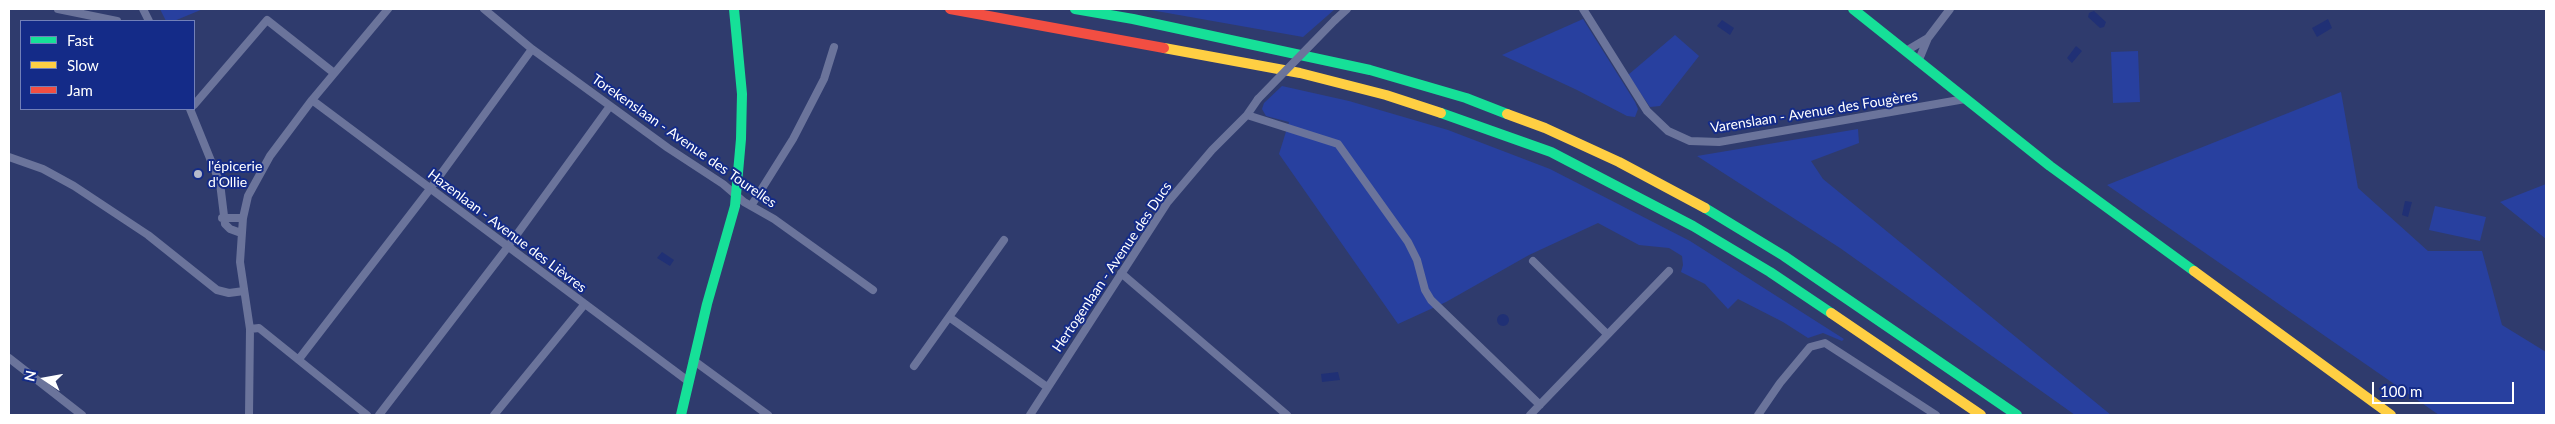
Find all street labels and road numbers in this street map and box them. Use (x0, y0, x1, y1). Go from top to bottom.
street label: Torekenslaan - Avenue des Tourelles (588, 71, 780, 211)
street label: Varenslaan - Avenue des Fougères (1709, 87, 1919, 137)
street label: Hazenlaan - Avenue des Lièvres (424, 166, 590, 296)
street label: Hertogenlaan - Avenue des Ducs (1049, 179, 1175, 355)

